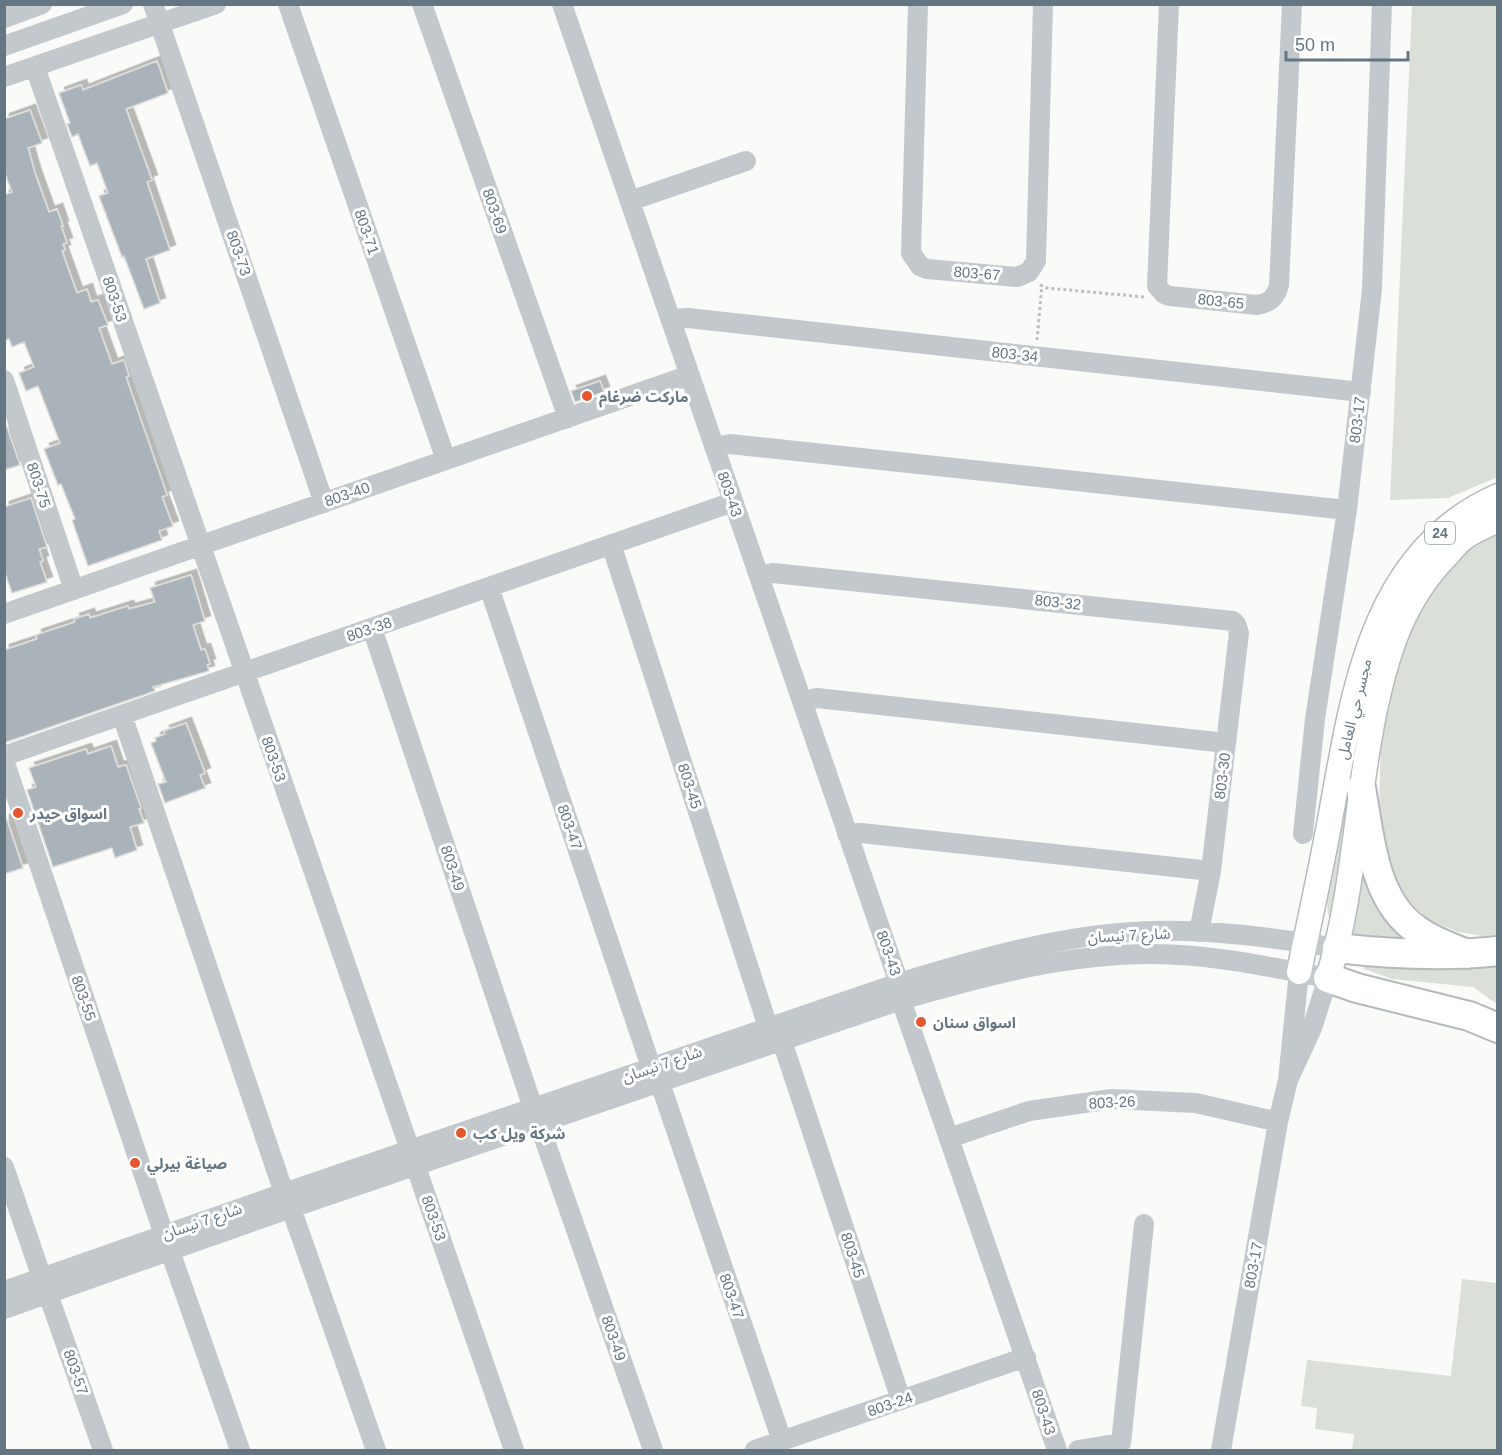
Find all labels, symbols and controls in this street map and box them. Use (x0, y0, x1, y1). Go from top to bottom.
scale bar (1286, 24, 1408, 62)
text: 50 m (1295, 35, 1335, 55)
street label: 803-69 (479, 186, 511, 236)
street label: 803-71 (351, 207, 383, 257)
street label: 803-73 (223, 228, 255, 278)
street label: 803-67 (953, 262, 1001, 284)
street label: 803-53 (99, 274, 131, 324)
street label: 803-65 (1197, 290, 1245, 312)
street label: 803-34 (991, 343, 1039, 365)
place label: ماركت ضرغام (599, 388, 688, 408)
marker: ماركت ضرغام (580, 389, 594, 403)
street label: 803-17 (1346, 396, 1368, 444)
street label: 803-75 (24, 460, 54, 510)
street label: 803-43 (714, 469, 746, 519)
street label: 803-40 (322, 478, 372, 510)
road number: 24 (1425, 522, 1455, 544)
street label: 803-32 (1034, 591, 1082, 613)
street label: 803-38 (344, 613, 394, 645)
street label: مجسر حي العامل (1333, 657, 1378, 762)
street label: 803-53 (258, 734, 290, 784)
street label: 803-30 (1211, 752, 1233, 800)
street label: 803-45 (675, 761, 705, 811)
street label: 803-47 (554, 802, 586, 852)
place label: اسواق حيدر (29, 805, 107, 823)
marker: اسواق حيدر (11, 806, 25, 820)
street label: 803-49 (438, 843, 468, 893)
street label: شارع 7 نيسان (1087, 924, 1171, 950)
street label: 803-43 (873, 928, 905, 978)
street label: 803-55 (68, 973, 100, 1023)
place label: اسواق سنان (933, 1014, 1016, 1032)
marker: اسواق سنان (914, 1015, 928, 1029)
street label: شارع 7 نيسان (620, 1042, 706, 1089)
street label: 803-26 (1088, 1092, 1136, 1112)
place label: شركة ويل كب (473, 1125, 566, 1143)
marker: شركة ويل كب (454, 1126, 468, 1140)
place label: صياغة بيرلي (147, 1155, 227, 1175)
marker: صياغة بيرلي (128, 1156, 142, 1170)
street label: 803-53 (418, 1193, 450, 1243)
street label: شارع 7 نيسان (160, 1199, 246, 1246)
street label: 803-45 (838, 1230, 868, 1280)
street label: 803-17 (1241, 1241, 1265, 1289)
street label: 803-47 (716, 1271, 748, 1321)
street label: 803-49 (598, 1313, 630, 1363)
street label: 803-57 (60, 1347, 92, 1397)
street label: 803-43 (1029, 1387, 1059, 1437)
street label: 803-24 (865, 1388, 915, 1420)

